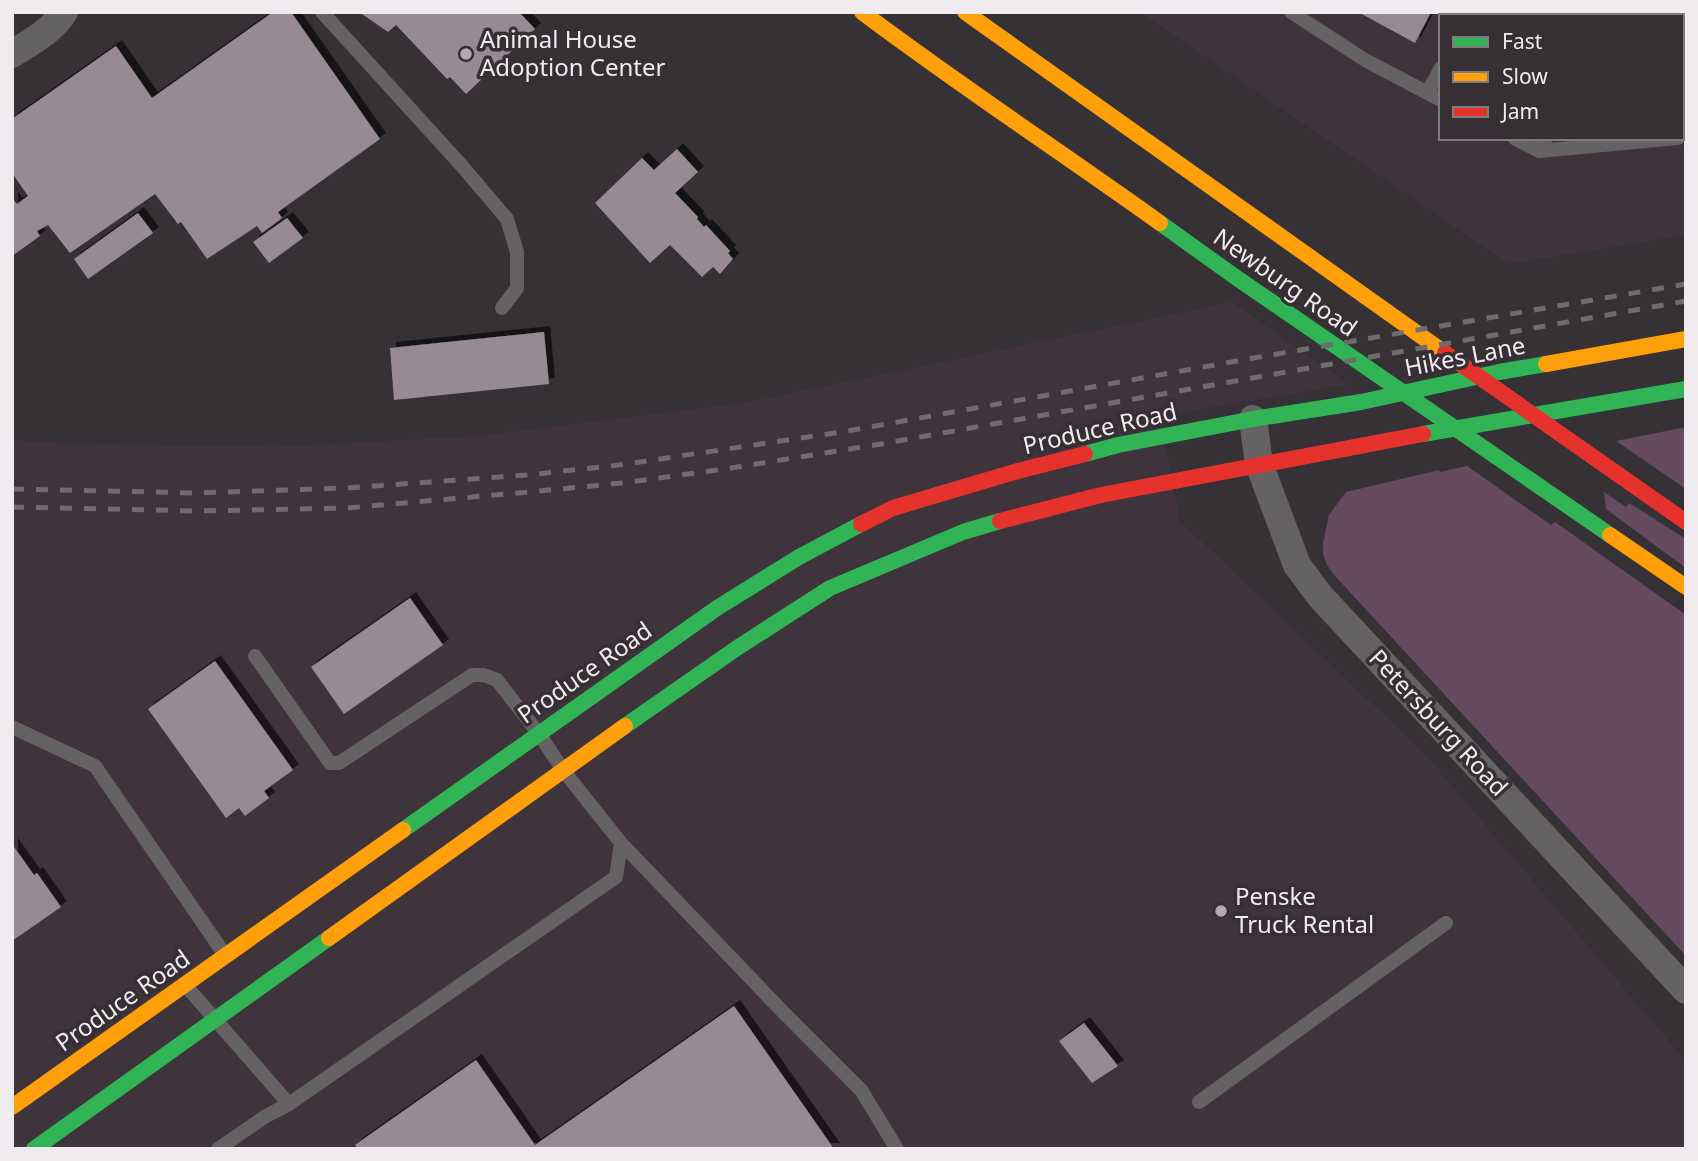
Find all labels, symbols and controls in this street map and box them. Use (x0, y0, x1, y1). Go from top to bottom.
legend (1439, 14, 1684, 140)
place label: Animal House Adoption Center (480, 22, 666, 83)
text: Fast (1502, 27, 1543, 55)
marker: Animal House Adoption Center (458, 46, 474, 62)
text: Slow (1502, 62, 1548, 90)
text: Jam (1500, 97, 1539, 125)
street label: Newburg Road (1208, 220, 1364, 343)
street label: Hikes Lane (1401, 328, 1528, 383)
street label: Produce Road (1019, 394, 1180, 461)
street label: Produce Road (510, 613, 658, 730)
street label: Petersburg Road (1362, 641, 1516, 803)
place label: Penske Truck Rental (1235, 879, 1374, 940)
marker: Penske Truck Rental (1213, 903, 1229, 919)
street label: Produce Road (48, 941, 196, 1058)

